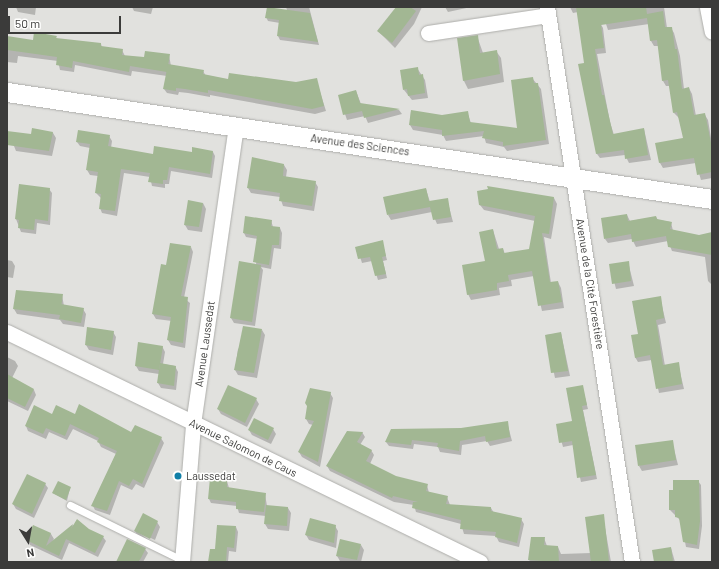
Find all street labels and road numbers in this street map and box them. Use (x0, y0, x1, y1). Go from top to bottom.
street label: Avenue des Sciences (310, 132, 410, 158)
street label: Avenue de la Cité Forestière (573, 218, 607, 350)
street label: Avenue Laussedat (192, 300, 218, 388)
street label: Avenue Salomon de Caus (187, 416, 299, 480)

